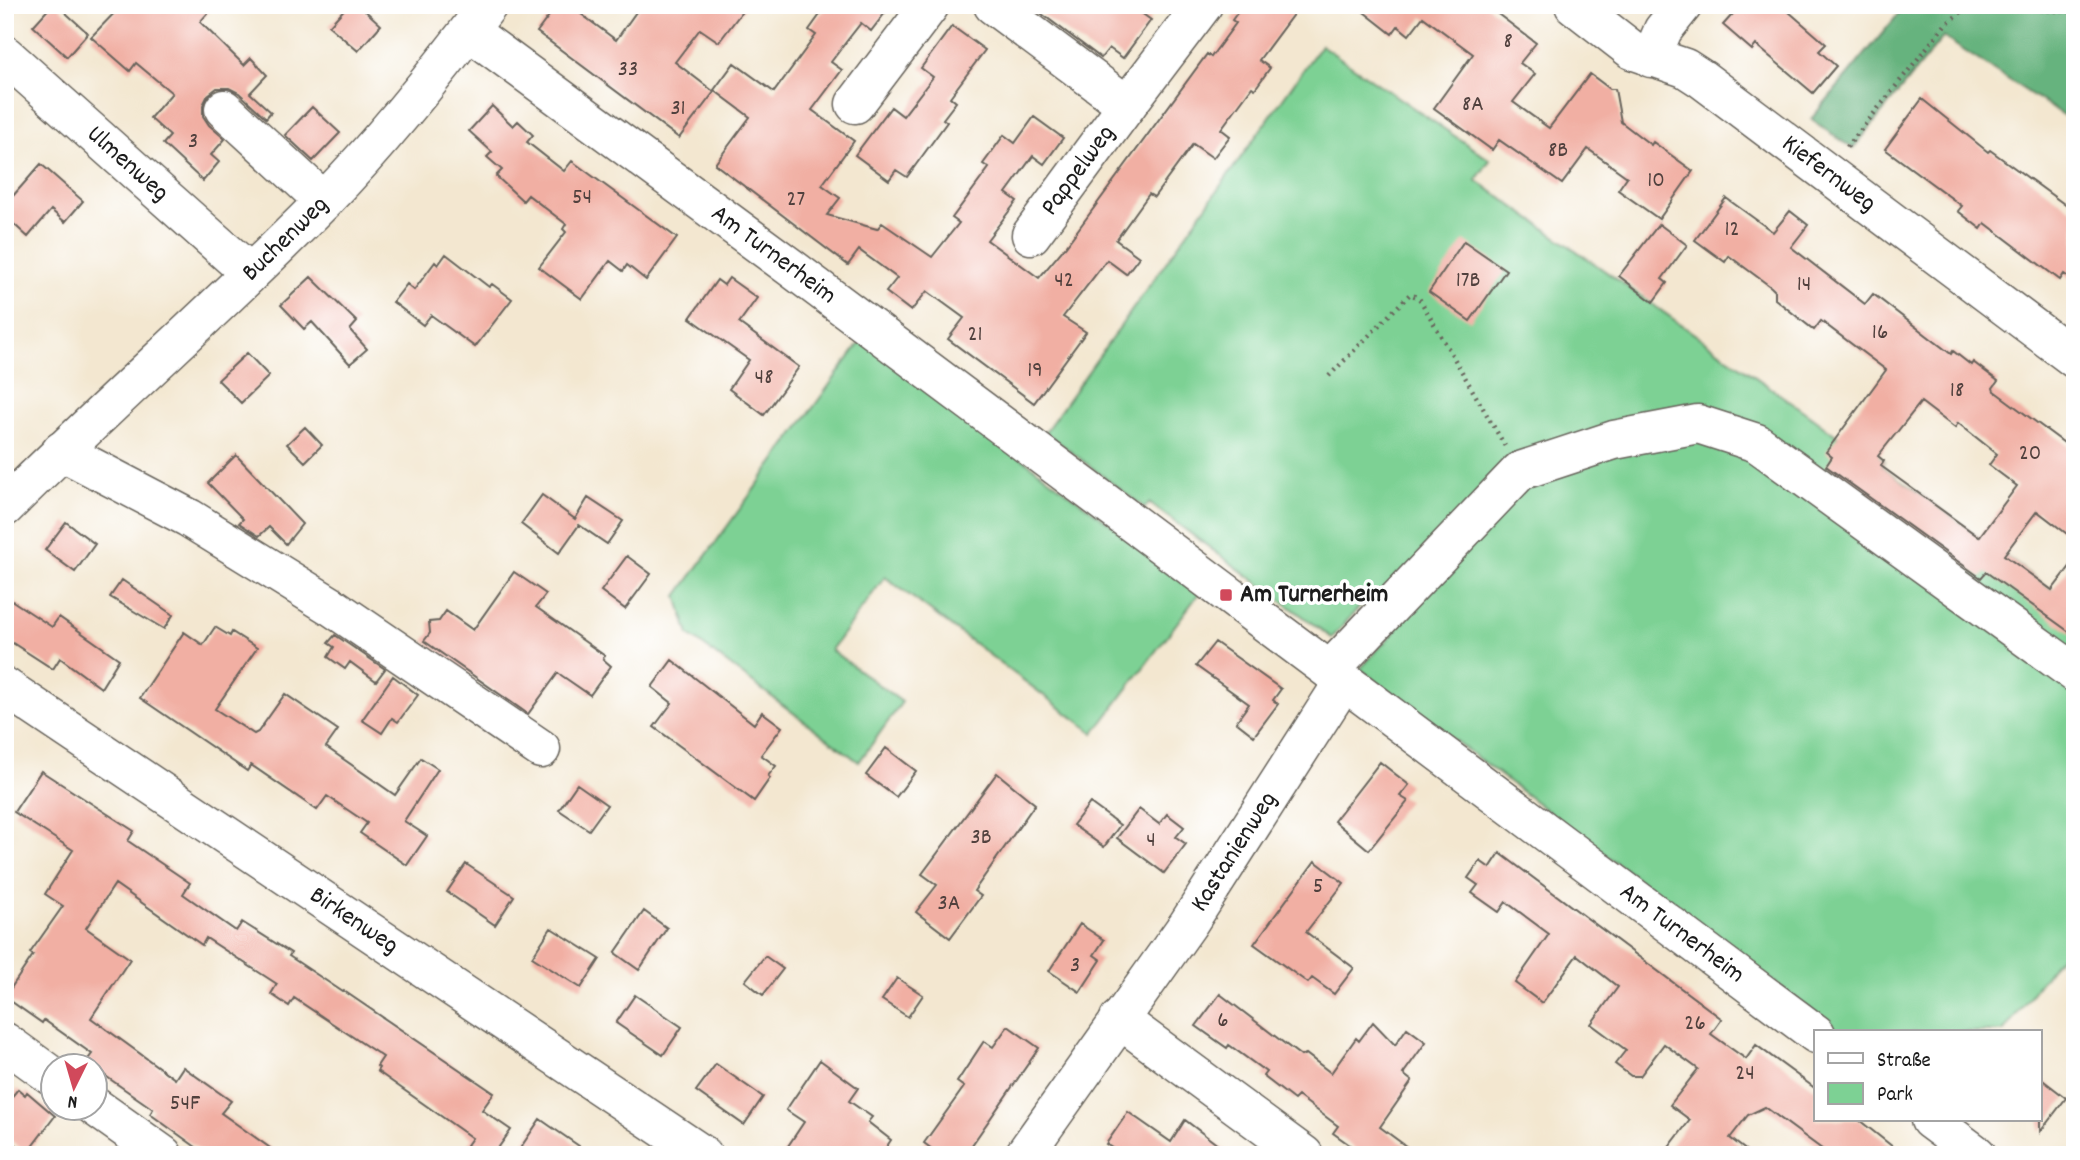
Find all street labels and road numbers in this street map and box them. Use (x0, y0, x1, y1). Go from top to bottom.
street label: Ulmenweg (78, 117, 177, 211)
street label: Pappelweg (1032, 117, 1125, 224)
street label: Kiefernweg (1774, 126, 1884, 222)
street label: Buchenweg (234, 188, 337, 291)
street label: Am Turnerheim (703, 196, 844, 314)
street label: Kastanienweg (1182, 784, 1287, 919)
street label: Am Turnerheim (1611, 874, 1752, 993)
street label: Birkenweg (302, 878, 406, 964)

